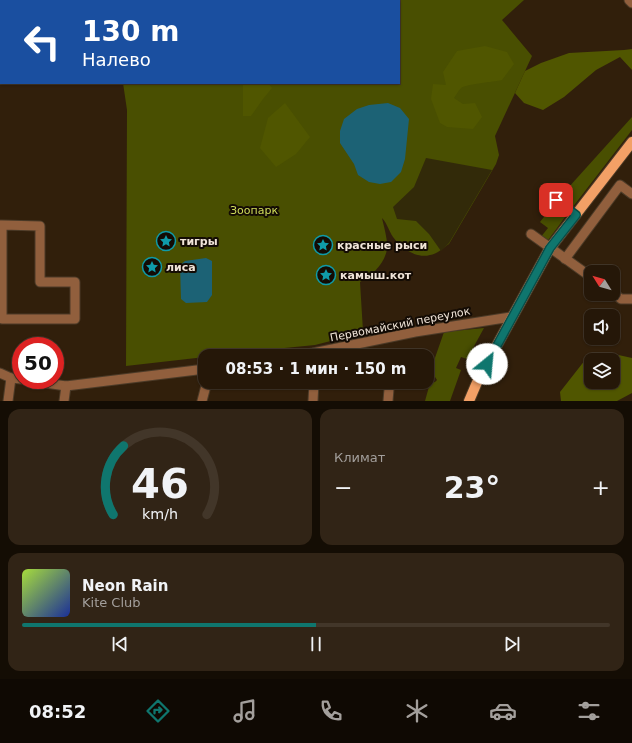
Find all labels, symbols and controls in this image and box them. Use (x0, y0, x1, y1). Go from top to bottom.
text: 130 m (82, 15, 179, 48)
icon: left (16, 16, 68, 68)
text: Налево (82, 49, 151, 70)
pin (539, 183, 573, 217)
icon: arrive (545, 189, 567, 211)
park label: Зоопарк (230, 204, 278, 217)
place icon: тигры (155, 230, 177, 252)
place icon: красные рыси (312, 234, 334, 256)
place label: тигры (180, 235, 218, 248)
place label: красные рыси (337, 239, 427, 252)
place icon: лиса (141, 256, 163, 278)
place label: лиса (166, 261, 196, 274)
place icon: камыш.кот (315, 264, 337, 286)
north arrow (584, 265, 620, 301)
map controls (584, 265, 620, 389)
place label: камыш.кот (340, 269, 412, 282)
street label: Первомайский переулок (329, 304, 472, 344)
button: sound (584, 309, 620, 345)
speed limit sign: 50 (12, 337, 64, 389)
position arrow (466, 343, 508, 385)
button: layers (584, 353, 620, 389)
text: 08:53 · 1 мин · 150 m (226, 360, 407, 378)
text: Климат (334, 450, 385, 465)
text: 46 (131, 459, 189, 508)
text: 23° (444, 470, 500, 505)
text: − (334, 475, 352, 500)
text: + (592, 475, 610, 500)
text: km/h (142, 506, 178, 522)
text: Neon Rain (82, 577, 168, 595)
text: Kite Club (82, 595, 141, 610)
icon: previous (109, 633, 131, 655)
icon: pause (305, 633, 327, 655)
icon: next (501, 633, 523, 655)
icon: directions (144, 697, 172, 725)
icon: music (231, 697, 259, 725)
icon: phone (317, 697, 345, 725)
icon: climate (403, 697, 431, 725)
icon: car (489, 697, 517, 725)
icon: filters (575, 697, 603, 725)
text: 08:52 (29, 701, 86, 722)

